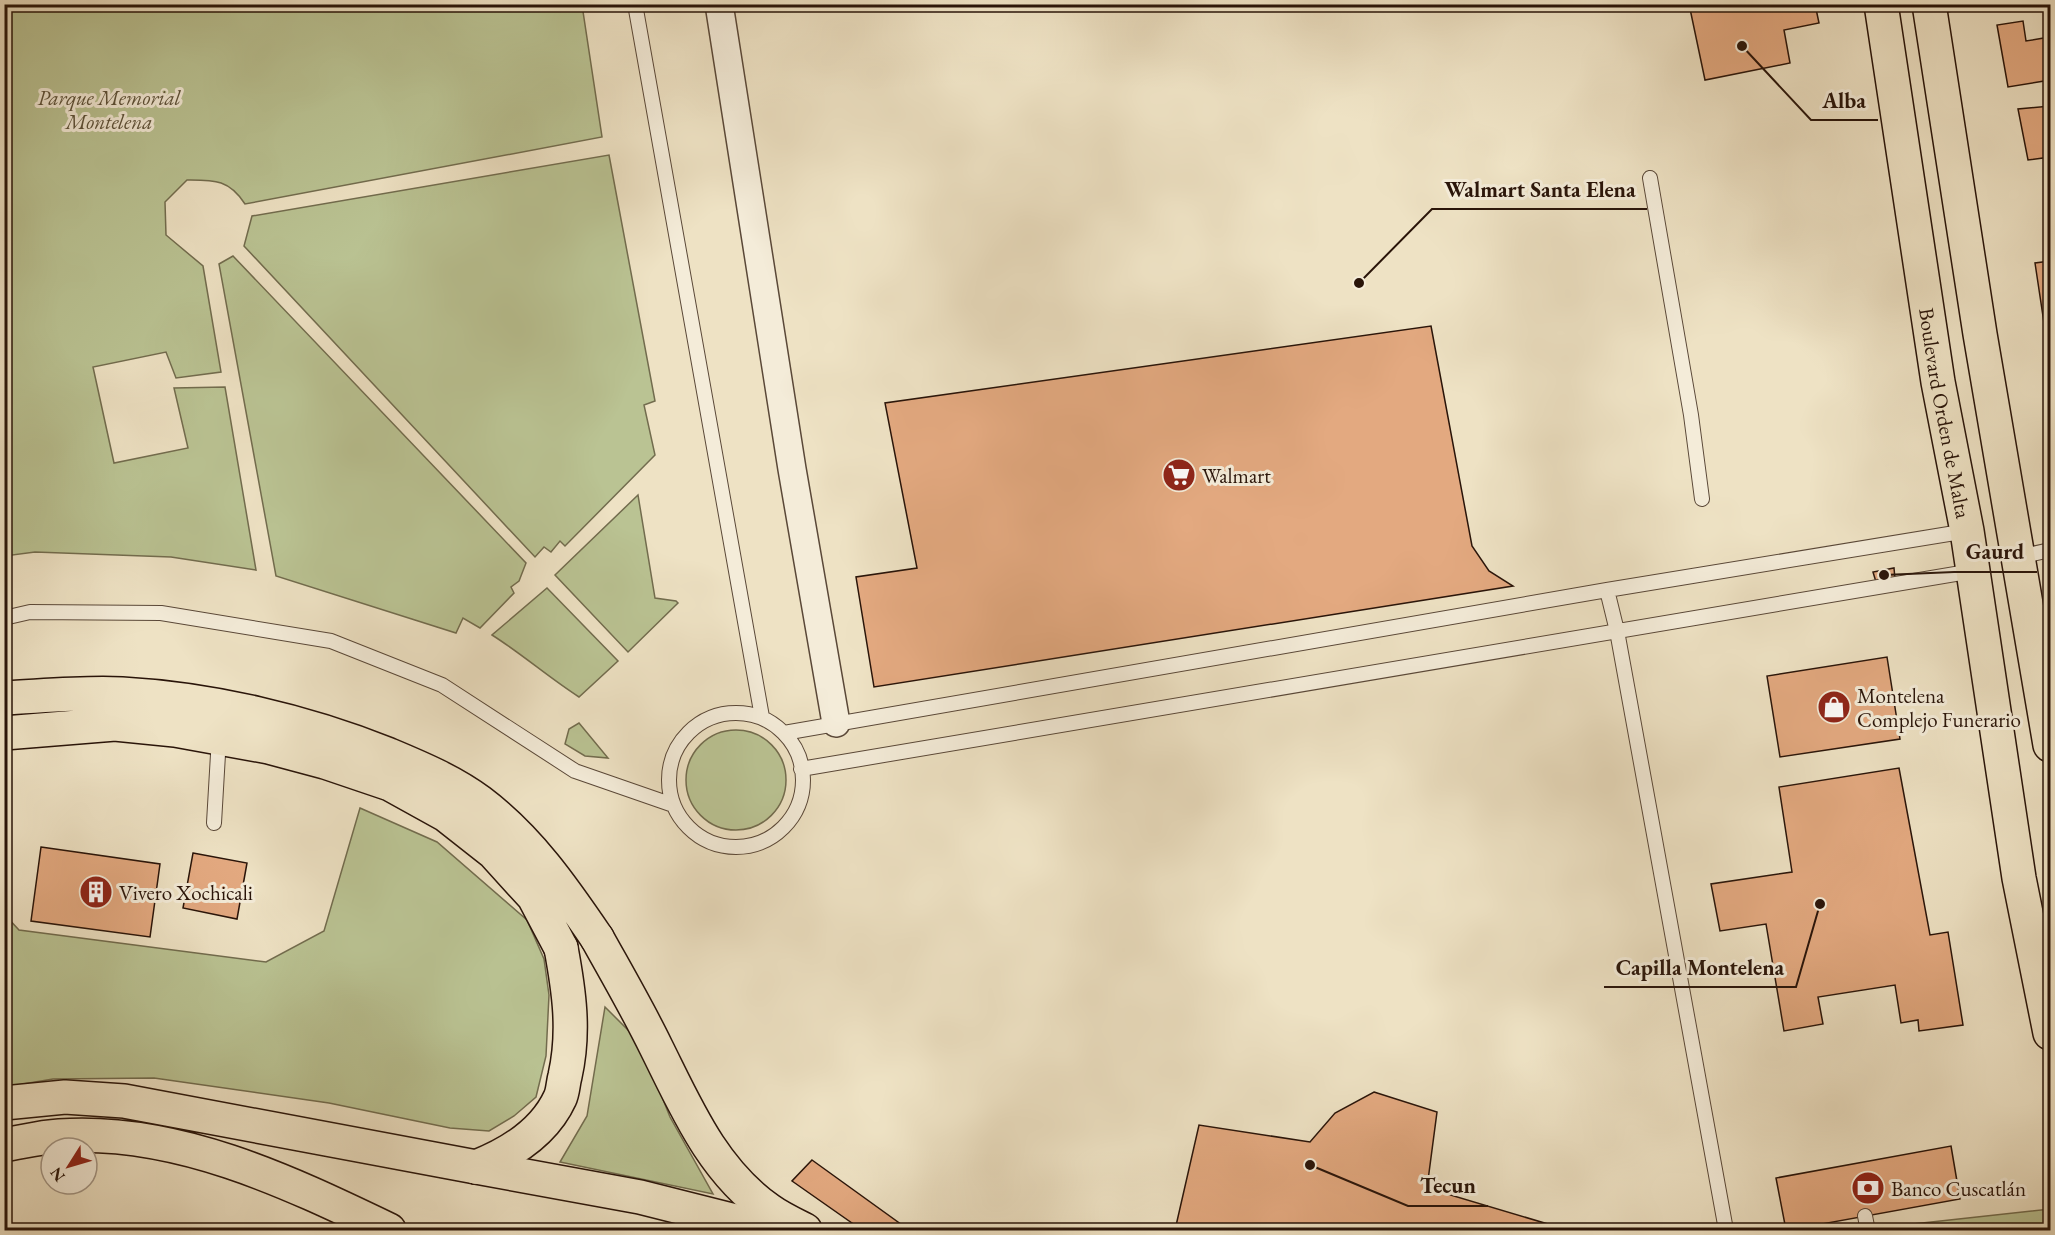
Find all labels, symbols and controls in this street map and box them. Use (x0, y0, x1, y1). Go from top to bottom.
callout: Alba (1811, 80, 1878, 120)
park label: Parque Memorial Montelena (38, 84, 181, 135)
text: Alba (1821, 86, 1866, 115)
callout: Walmart Santa Elena (1432, 169, 1647, 209)
text: Walmart Santa Elena (1444, 175, 1636, 204)
street label: Boulevard Orden de Malta (1913, 306, 1978, 521)
supermarket icon: Walmart (1161, 457, 1197, 493)
place label: Walmart (1202, 462, 1271, 489)
callout: Gaurd (1954, 532, 2037, 572)
text: Gaurd (1966, 537, 2024, 566)
place label: Montelena Complejo Funerario (1857, 682, 2021, 733)
shop icon: Montelena Complejo Funerario (1816, 689, 1852, 725)
building icon: Vivero Xochicali (78, 874, 114, 910)
place label: Vivero Xochicali (119, 879, 253, 906)
callout: Capilla Montelena (1604, 947, 1796, 987)
text: Capilla Montelena (1616, 953, 1785, 982)
north arrow (39, 1136, 99, 1196)
text: N (45, 1163, 70, 1186)
callout: Tecun (1408, 1166, 1488, 1206)
bank icon: Banco Cuscatlán (1850, 1170, 1886, 1206)
text: Tecun (1420, 1171, 1476, 1200)
place label: Banco Cuscatlán (1891, 1175, 2026, 1202)

